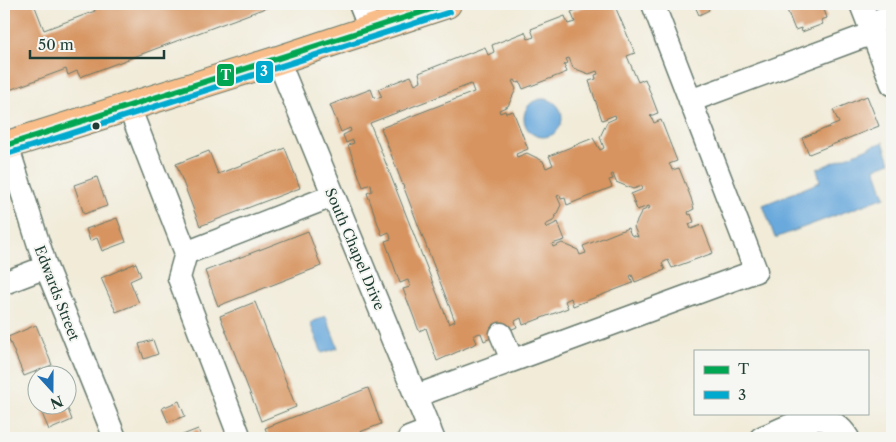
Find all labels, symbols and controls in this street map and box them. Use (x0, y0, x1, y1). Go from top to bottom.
scale bar (30, 28, 164, 60)
text: 50 m (38, 35, 74, 54)
line badge: 3 (255, 60, 274, 84)
text: 3 (260, 62, 268, 80)
line badge: T (216, 63, 235, 87)
text: T (221, 66, 232, 84)
unlabelled marker (91, 121, 101, 131)
street label: South Chapel Drive (321, 185, 389, 313)
street label: Edwards Street (31, 243, 83, 343)
legend (694, 350, 868, 414)
text: T (738, 359, 750, 378)
north arrow (28, 364, 78, 414)
text: 3 (738, 385, 746, 404)
text: N (48, 392, 66, 413)

